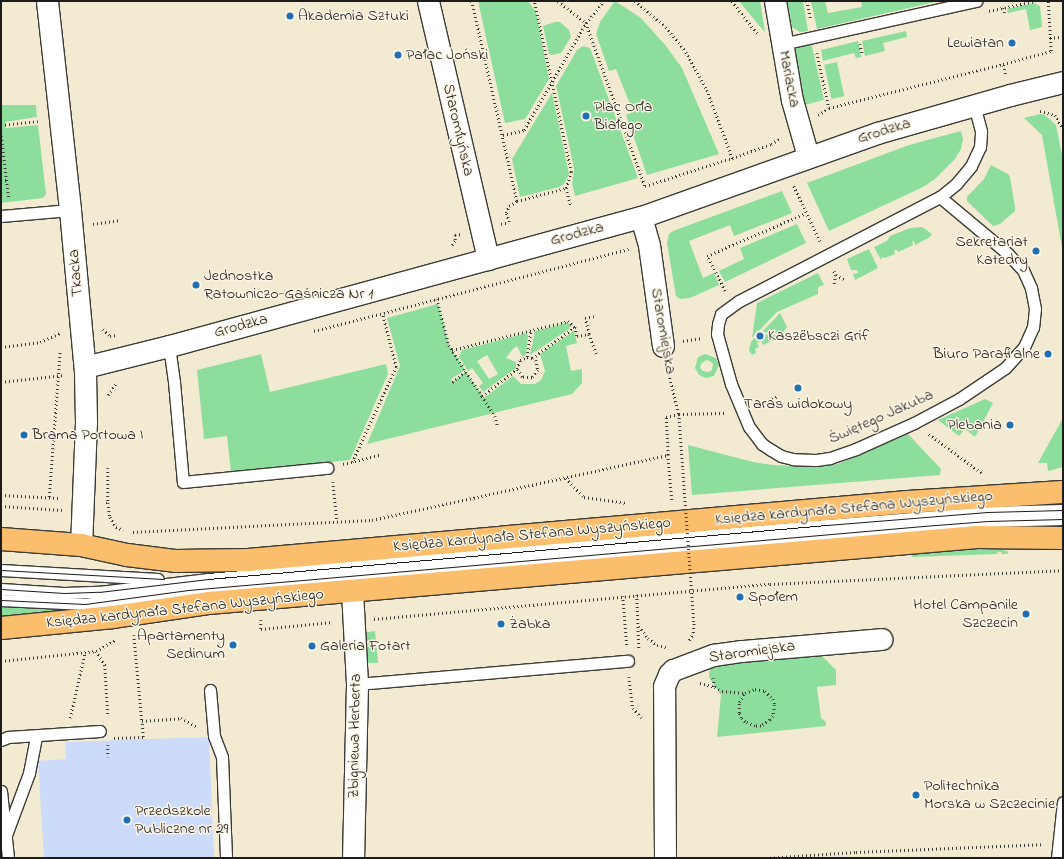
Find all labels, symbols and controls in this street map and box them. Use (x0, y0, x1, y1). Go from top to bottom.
place label: Akademia Sztuki (298, 6, 409, 26)
marker: Akademia Sztuki (285, 11, 295, 21)
place label: Lewiatan (947, 33, 1004, 53)
marker: Lewiatan (1007, 38, 1017, 48)
place label: Pałac Joński (406, 45, 488, 65)
street label: Mariacka (774, 49, 804, 109)
marker: Pałac Joński (393, 50, 403, 60)
street label: Staromłyńska (438, 82, 478, 178)
place label: Plac Orła Białego (594, 97, 652, 135)
marker: Plac Orła Białego (581, 111, 591, 121)
street label: Grodzka (855, 114, 913, 148)
street label: Grodzka (548, 218, 606, 250)
place label: Sekretariat Katedry (956, 232, 1028, 270)
marker: Sekretariat Katedry (1031, 246, 1041, 256)
street label: Tkacka (64, 248, 88, 298)
place label: Jednostka Ratowniczo-Gaśnicza Nr 1 (204, 266, 373, 304)
marker: Jednostka Ratowniczo-Gaśnicza Nr 1 (191, 280, 201, 290)
street label: Staromiejska (646, 286, 680, 376)
street label: Grodzka (212, 310, 270, 342)
place label: Kaszëbsczi Grif (768, 326, 869, 346)
marker: Kaszëbsczi Grif (755, 331, 765, 341)
place label: Biuro Parafialne (933, 344, 1040, 364)
marker: Biuro Parafialne (1043, 349, 1053, 359)
marker: Taras widokowy (793, 383, 803, 393)
street label: Świętego Jakuba (826, 385, 936, 449)
place label: Taras widokowy (744, 394, 852, 414)
place label: Plebania (947, 415, 1002, 435)
marker: Plebania (1005, 420, 1015, 430)
place label: Brama Portowa I (32, 425, 144, 445)
marker: Brama Portowa I (19, 430, 29, 440)
street label: Księdza kardynała Stefana Wyszyńskiego (714, 486, 994, 530)
street label: Księdza kardynała Stefana Wyszyńskiego (392, 513, 672, 557)
street label: Księdza kardynała Stefana Wyszyńskiego (45, 585, 325, 633)
place label: Społem (748, 587, 798, 607)
marker: Społem (735, 592, 745, 602)
place label: Hotel Campanile Szczecin (913, 595, 1018, 633)
marker: Hotel Campanile Szczecin (1021, 609, 1031, 619)
place label: Żabka (509, 614, 550, 634)
marker: Żabka (496, 619, 506, 629)
place label: Apartamenty Sedinum (137, 626, 225, 664)
place label: Galeria Fotart (320, 636, 411, 656)
street label: Staromiejska (708, 636, 796, 668)
marker: Apartamenty Sedinum (228, 640, 238, 650)
marker: Galeria Fotart (307, 641, 317, 651)
street label: Zbigniewa Herberta (344, 673, 366, 799)
place label: Politechnika Morska w Szczecinie (924, 776, 1055, 814)
marker: Politechnika Morska w Szczecinie (911, 790, 921, 800)
place label: Przedszkole Publiczne nr 29 (135, 801, 228, 839)
marker: Przedszkole Publiczne nr 29 (122, 815, 132, 825)

